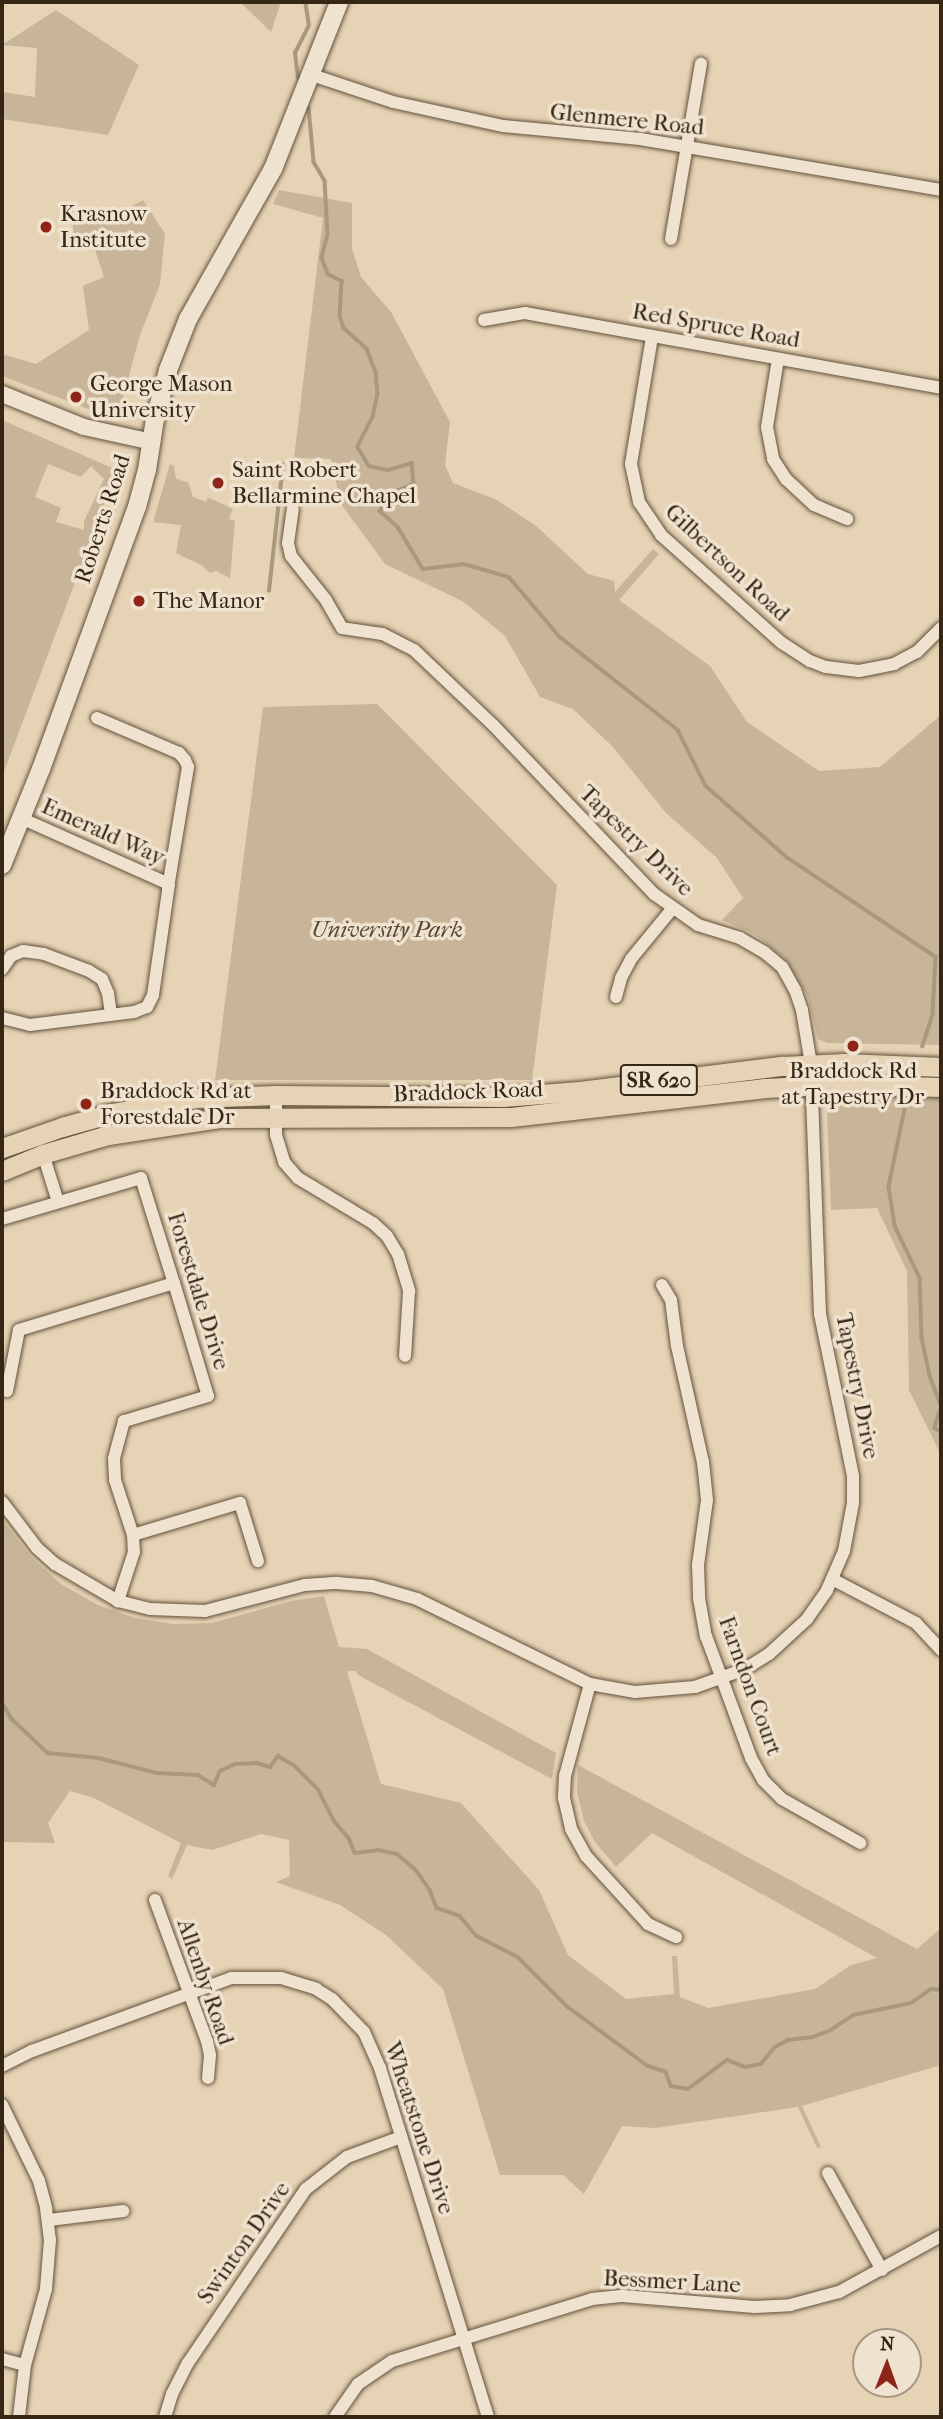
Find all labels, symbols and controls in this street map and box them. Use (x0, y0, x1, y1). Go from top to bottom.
street label: Glenmere Road (549, 98, 705, 142)
place label: Krasnow Institute (60, 200, 147, 254)
marker: Krasnow Institute (38, 219, 54, 235)
street label: Red Spruce Road (630, 298, 802, 354)
place label: George Mason University (90, 370, 232, 424)
marker: George Mason University (68, 389, 84, 405)
street label: Roberts Road (69, 451, 137, 587)
place label: Saint Robert Bellarmine Chapel (232, 456, 416, 510)
marker: Saint Robert Bellarmine Chapel (210, 475, 226, 491)
street label: Gilbertson Road (659, 498, 795, 628)
place label: The Manor (153, 587, 264, 615)
marker: The Manor (131, 593, 147, 609)
street label: Tapestry Drive (573, 780, 699, 902)
street label: Emerald Way (37, 793, 169, 871)
park label: University Park (311, 916, 463, 944)
marker: Braddock Rd at Tapestry Dr (845, 1038, 861, 1054)
place label: Braddock Rd at Tapestry Dr (782, 1057, 924, 1111)
road number: SR 620 (619, 1062, 699, 1098)
street label: Braddock Road (392, 1076, 544, 1108)
place label: Braddock Rd at Forestdale Dr (100, 1077, 252, 1131)
marker: Braddock Rd at Forestdale Dr (78, 1096, 94, 1112)
street label: Forestdale Drive (161, 1209, 235, 1373)
street label: Tapestry Drive (829, 1311, 885, 1461)
street label: Farndon Court (712, 1613, 788, 1759)
street label: Allenby Road (170, 1915, 240, 2049)
street label: Wheatstone Drive (378, 2038, 460, 2218)
street label: Swinton Drive (192, 2177, 296, 2309)
street label: Bessmer Lane (603, 2265, 741, 2299)
north arrow (852, 2328, 922, 2398)
text: N (880, 2333, 895, 2355)

